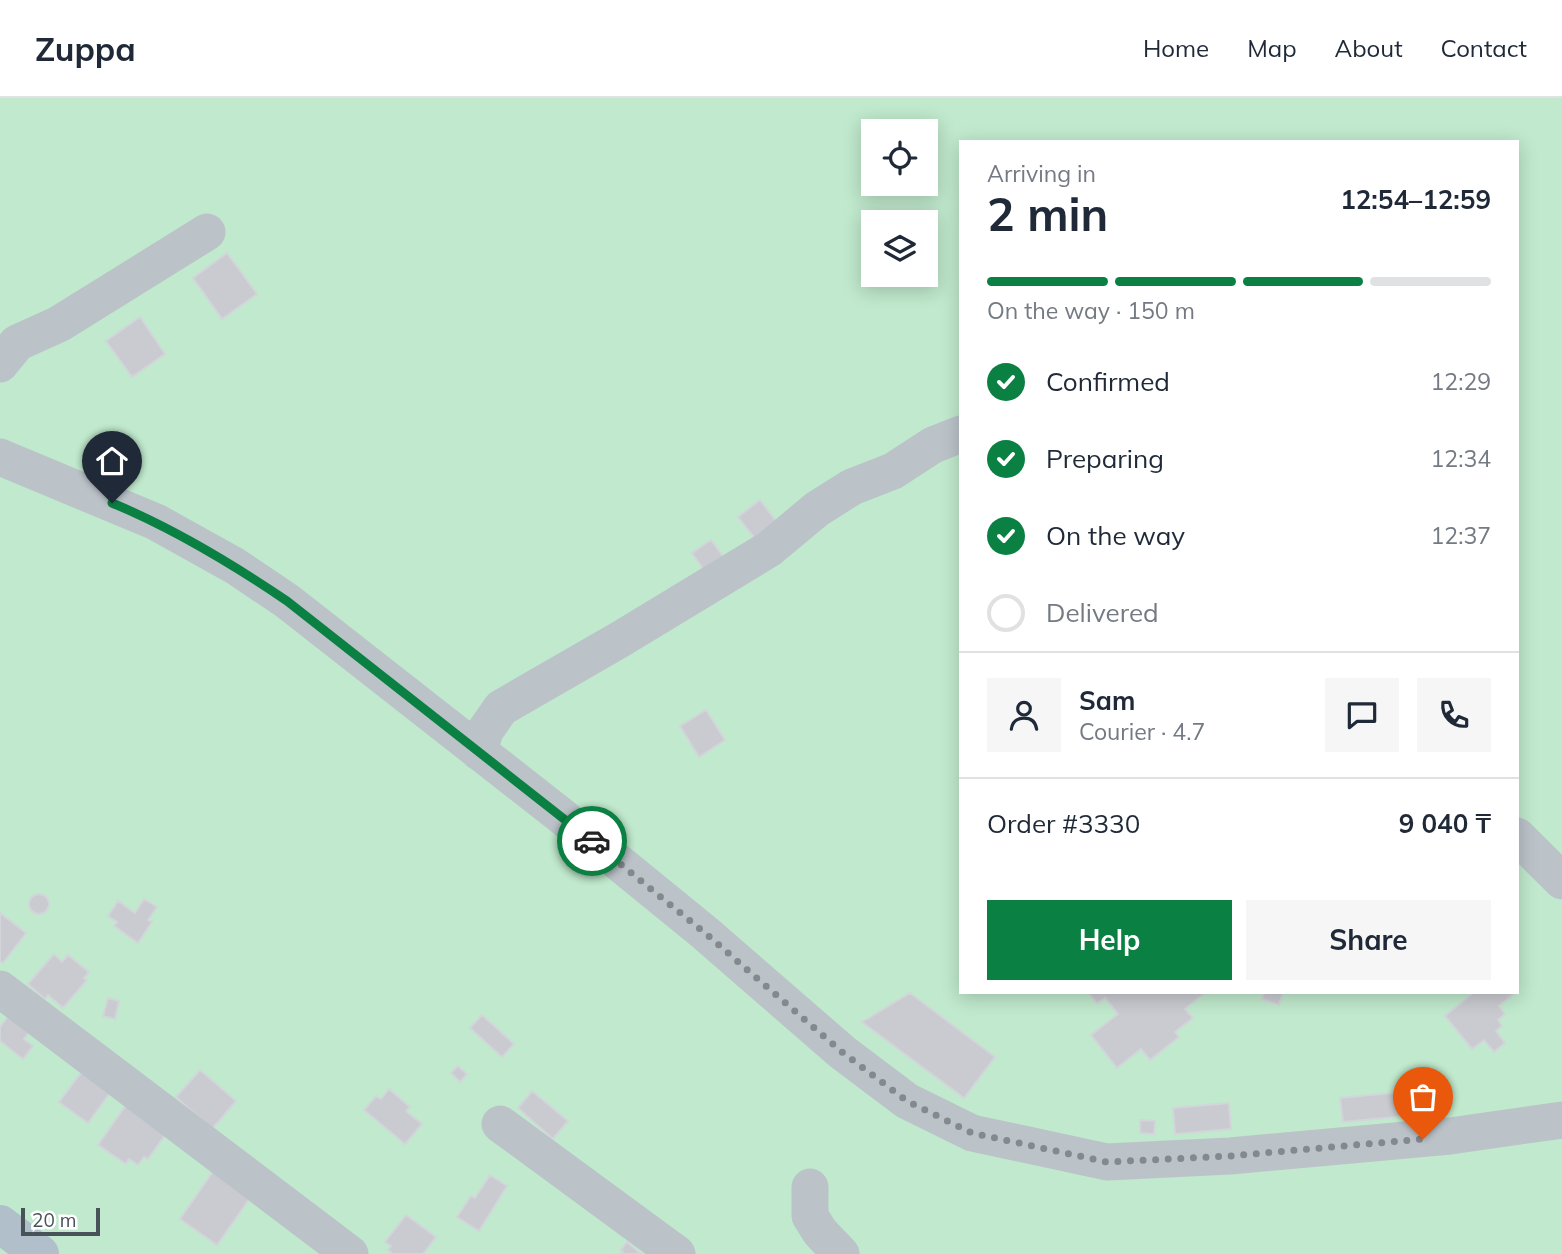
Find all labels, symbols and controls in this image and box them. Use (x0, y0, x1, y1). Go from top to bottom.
text: Zuppa (35, 28, 136, 69)
text: Home (1143, 33, 1209, 63)
text: Map (1247, 33, 1297, 63)
text: About (1335, 33, 1403, 63)
text: Contact (1441, 33, 1527, 63)
map controls (861, 119, 938, 287)
button: locate (861, 119, 938, 196)
text: Arriving in (987, 159, 1096, 188)
text: 12:54–12:59 (1340, 183, 1491, 216)
text: 2 min (987, 185, 1108, 243)
button: layers (861, 210, 938, 287)
text: On the way · 150 m (987, 296, 1195, 325)
icon: check (987, 363, 1025, 401)
text: Confirmed (1046, 365, 1170, 398)
text: 12:29 (1431, 367, 1491, 396)
pin (82, 431, 142, 503)
icon: check (987, 440, 1025, 478)
icon: home (93, 442, 131, 480)
text: Preparing (1046, 442, 1164, 475)
text: 12:34 (1431, 444, 1491, 473)
icon: check (987, 517, 1025, 555)
text: On the way (1046, 519, 1185, 552)
text: 12:37 (1431, 521, 1491, 550)
text: Delivered (1046, 596, 1159, 629)
button: person (987, 678, 1061, 752)
button: chat (1325, 678, 1399, 752)
button: phone (1417, 678, 1491, 752)
text: Sam (1079, 684, 1135, 717)
text: Courier · 4.7 (1079, 717, 1205, 746)
courier (557, 806, 627, 876)
text: Order #3330 (987, 807, 1140, 840)
text: 9 040 ₸ (1399, 807, 1491, 840)
icon: car (573, 822, 611, 860)
button: Help (987, 900, 1232, 980)
button: Share (1246, 900, 1491, 980)
pin (1393, 1067, 1453, 1139)
icon: bag (1404, 1078, 1442, 1116)
scale bar (21, 1205, 100, 1237)
text: 20 m (32, 1208, 76, 1232)

